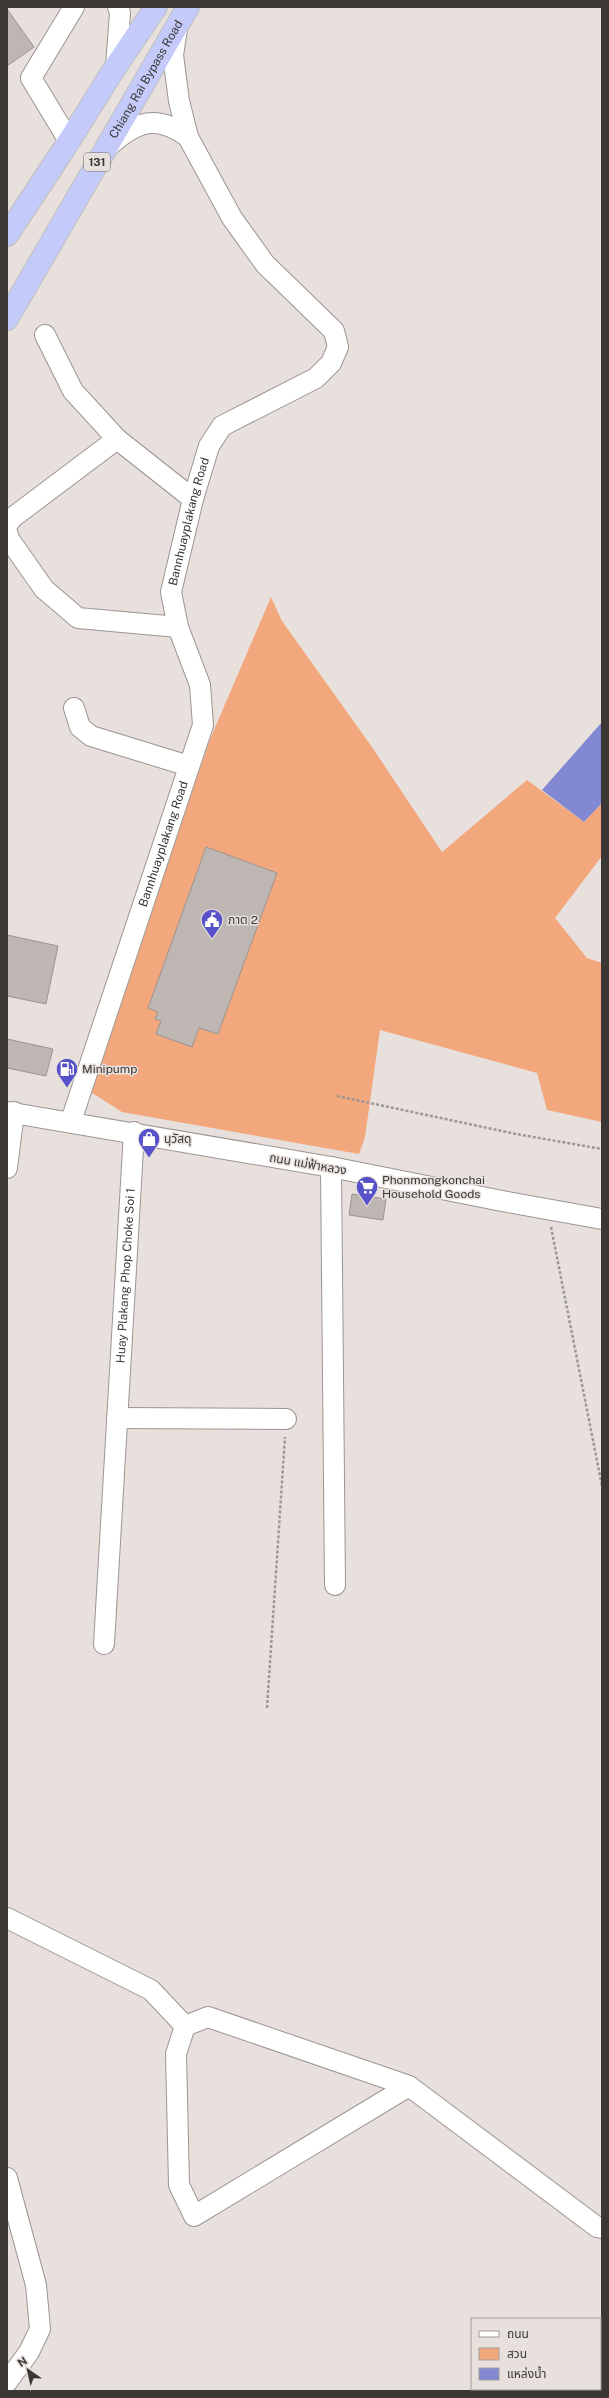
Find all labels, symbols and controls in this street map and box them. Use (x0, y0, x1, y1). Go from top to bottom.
street label: Chiang Rai Bypass Road (106, 18, 186, 141)
road number: 131 (84, 153, 110, 171)
street label: Bannhuayplakang Road (166, 456, 212, 587)
street label: Bannhuayplakang Road (136, 779, 191, 909)
public building icon: ภาต 2 (199, 907, 225, 940)
place label: ภาต 2 (228, 913, 258, 927)
fuel station icon: Minipump (54, 1056, 80, 1089)
place label: Minipump (82, 1062, 137, 1076)
shop icon: นุวัสดุ (136, 1126, 162, 1159)
place label: นุวัสดุ (164, 1132, 192, 1146)
street label: ถนน แม่ฟ้าหลวง (268, 1150, 348, 1178)
place label: Phonmongkonchai Household Goods (382, 1173, 485, 1201)
supermarket icon: Phonmongkonchai Household Goods (354, 1174, 380, 1207)
street label: Huay Plakang Phop Choke Soi 1 (113, 1188, 138, 1364)
legend (471, 2318, 601, 2390)
text: ถนน (507, 2327, 529, 2341)
text: สวน (507, 2347, 527, 2361)
north arrow (8, 2350, 48, 2390)
text: N (15, 2354, 29, 2369)
text: แหล่งน้ำ (507, 2365, 546, 2381)

